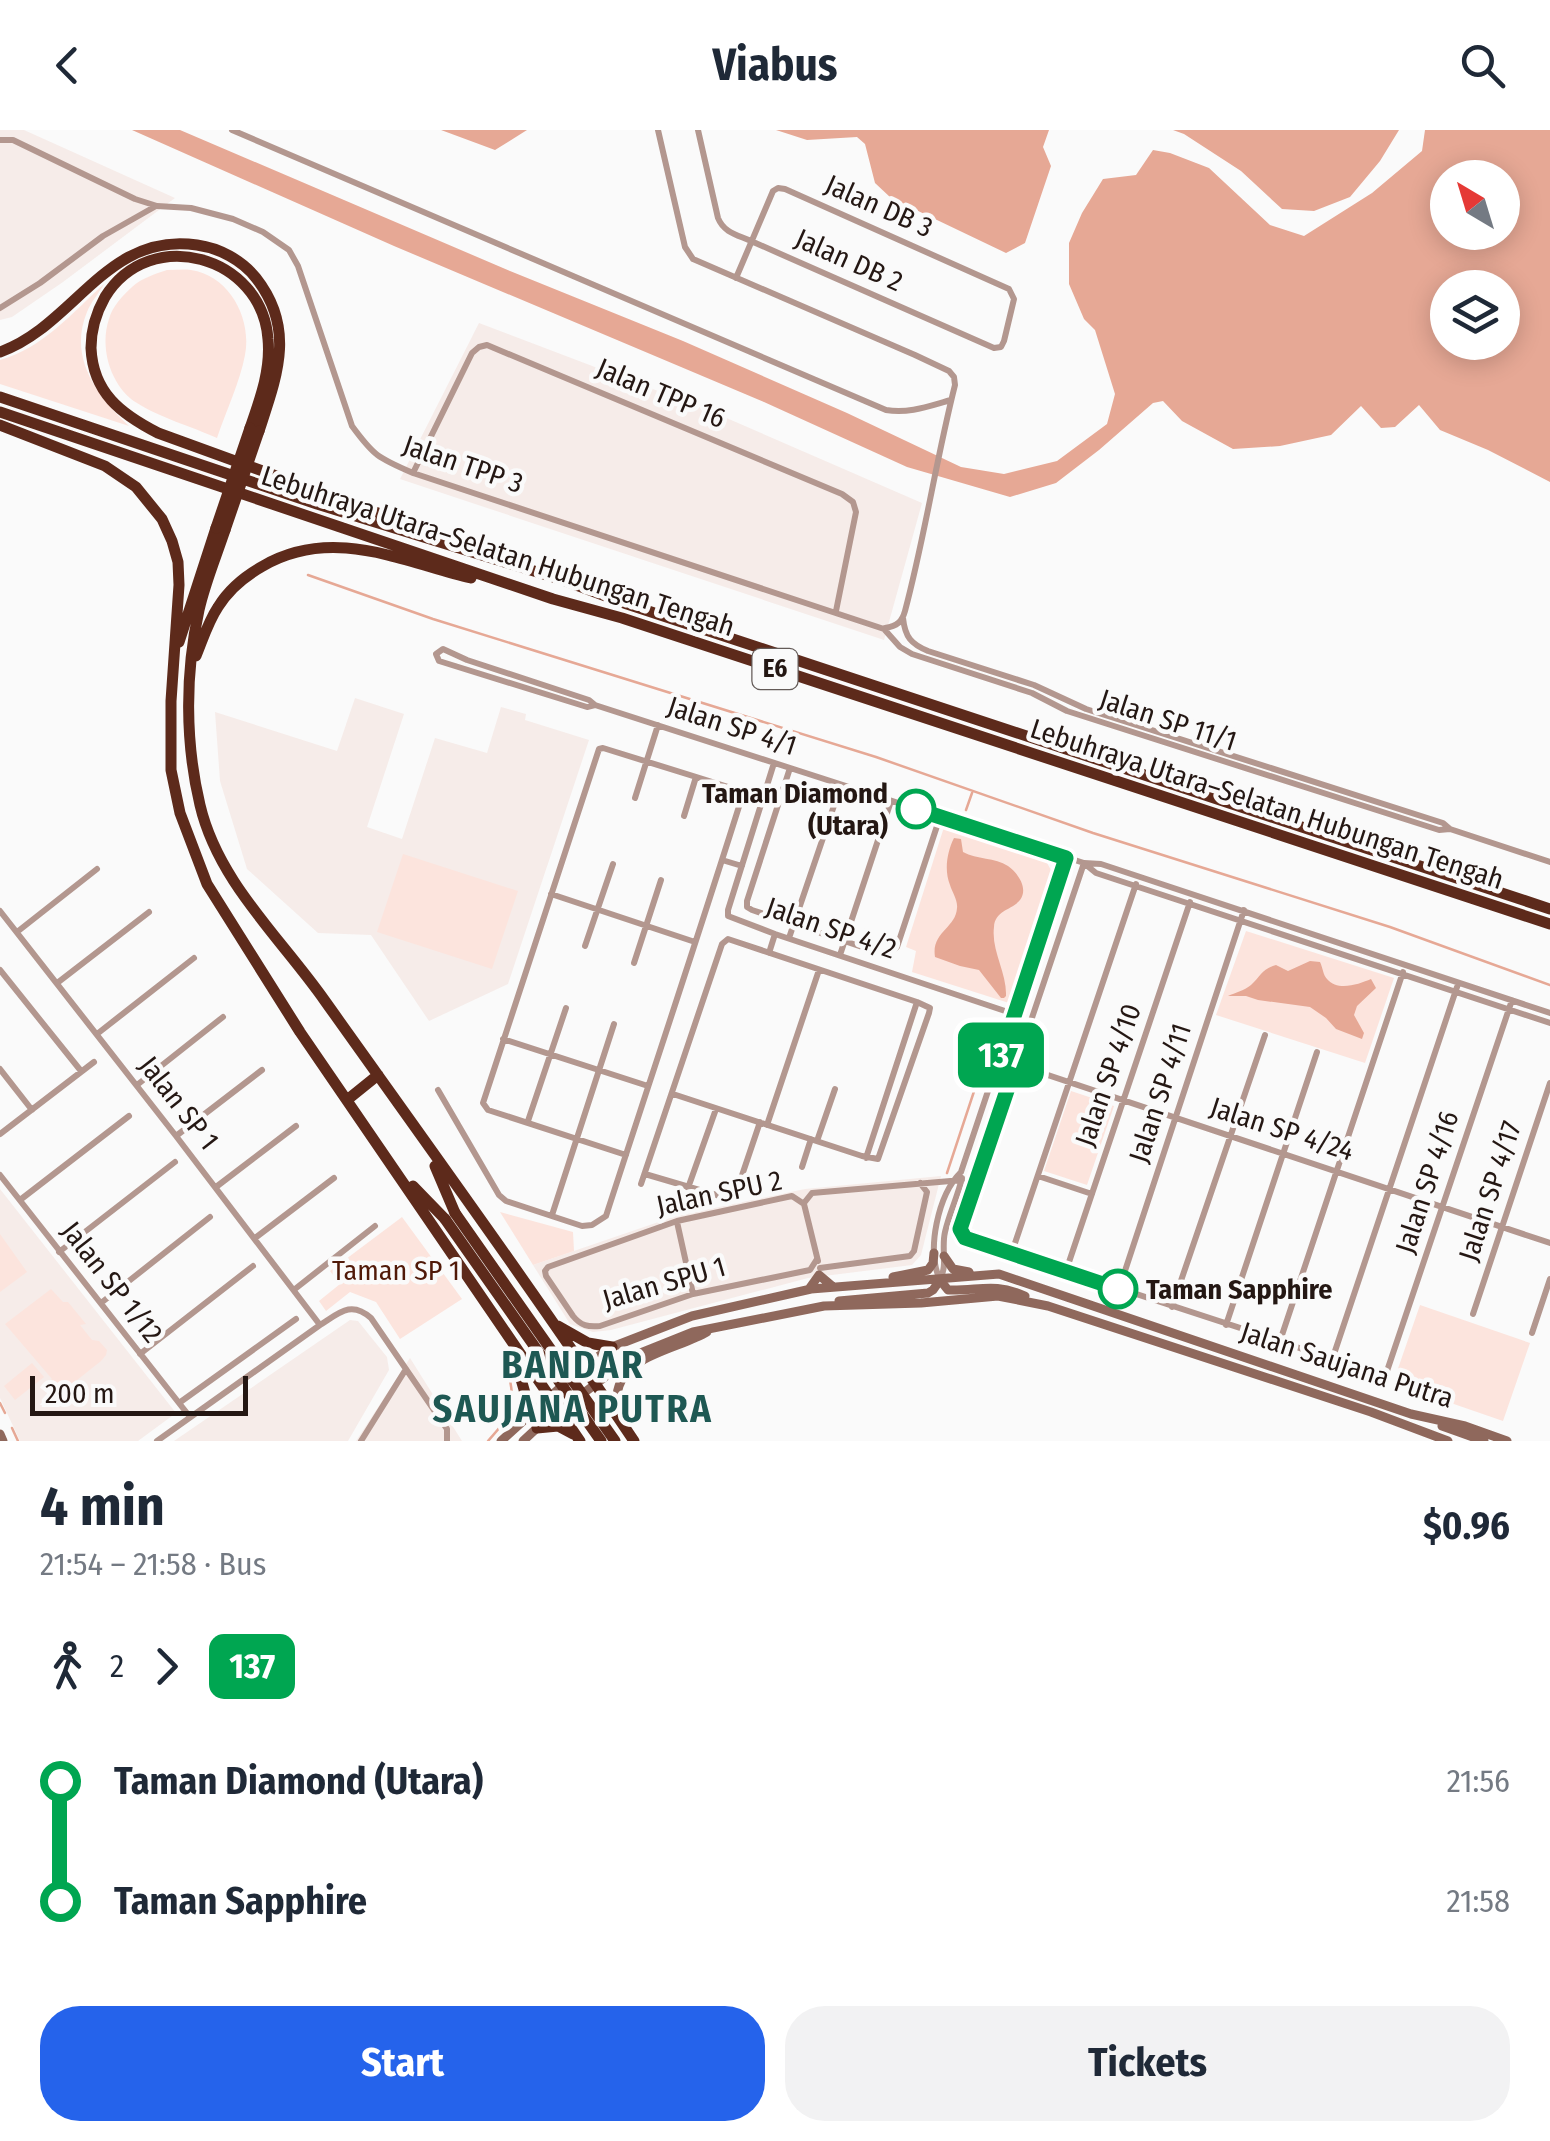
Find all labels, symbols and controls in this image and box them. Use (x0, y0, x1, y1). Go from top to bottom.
icon: back (40, 38, 95, 93)
text: Viabus (712, 38, 838, 92)
icon: search (1455, 38, 1510, 93)
north arrow (1430, 160, 1520, 250)
map controls (1430, 160, 1520, 360)
street label: Jalan DB 3 (820, 168, 938, 244)
street label: Jalan DB 2 (790, 222, 908, 298)
button: layers (1430, 270, 1520, 360)
street label: Jalan TPP 16 (591, 351, 731, 435)
street label: Jalan TPP 3 (399, 428, 527, 500)
street label: Lebuhraya Utara–Selatan Hubungan Tengah (257, 459, 739, 643)
road number: E6 (752, 649, 798, 689)
street label: Jalan SP 11/1 (1095, 682, 1241, 758)
street label: Jalan SP 4/1 (663, 690, 801, 762)
street label: Lebuhraya Utara–Selatan Hubungan Tengah (1026, 712, 1508, 896)
place label: Taman Diamond (Utara) (702, 777, 889, 842)
marker: Taman Diamond (Utara) (897, 790, 935, 828)
street label: Jalan SP 4/2 (761, 890, 901, 966)
street label: Jalan SP 4/10 (1068, 999, 1148, 1151)
street label: Jalan SP 4/11 (1122, 1019, 1198, 1167)
line badge: 137 (944, 1022, 1058, 1088)
text: 137 (978, 1034, 1024, 1076)
street label: Jalan SP 1 (132, 1050, 226, 1156)
street label: Jalan SP 4/24 (1206, 1090, 1358, 1168)
street label: Jalan SP 4/16 (1388, 1107, 1466, 1257)
street label: Jalan SP 4/17 (1452, 1117, 1528, 1265)
street label: Jalan SPU 2 (653, 1164, 785, 1222)
street label: Jalan SP 1/12 (55, 1215, 169, 1349)
street label: Jalan SPU 1 (599, 1250, 729, 1316)
park label: Taman SP 1 (332, 1254, 460, 1287)
marker: Taman Sapphire (1099, 1270, 1137, 1308)
place label: Taman Sapphire (1146, 1273, 1332, 1306)
street label: Jalan Saujana Putra (1236, 1315, 1458, 1415)
district label: BANDAR SAUJANA PUTRA (433, 1342, 713, 1432)
scale bar (30, 1371, 248, 1416)
text: 200 m (45, 1377, 115, 1410)
text: 4 min (40, 1474, 165, 1540)
text: $0.96 (1423, 1503, 1510, 1549)
text: 21:54 – 21:58 · Bus (40, 1545, 266, 1583)
icon: walk (40, 1639, 95, 1694)
icon: forward (139, 1639, 194, 1694)
text: 137 (229, 1645, 275, 1687)
text: 2 (110, 1647, 124, 1685)
text: Taman Diamond (Utara) (114, 1758, 483, 1804)
text: 21:56 (1447, 1762, 1510, 1800)
text: Taman Sapphire (114, 1878, 367, 1924)
text: 21:58 (1447, 1882, 1510, 1920)
button: Start (40, 2006, 765, 2121)
button: Tickets (785, 2006, 1510, 2121)

